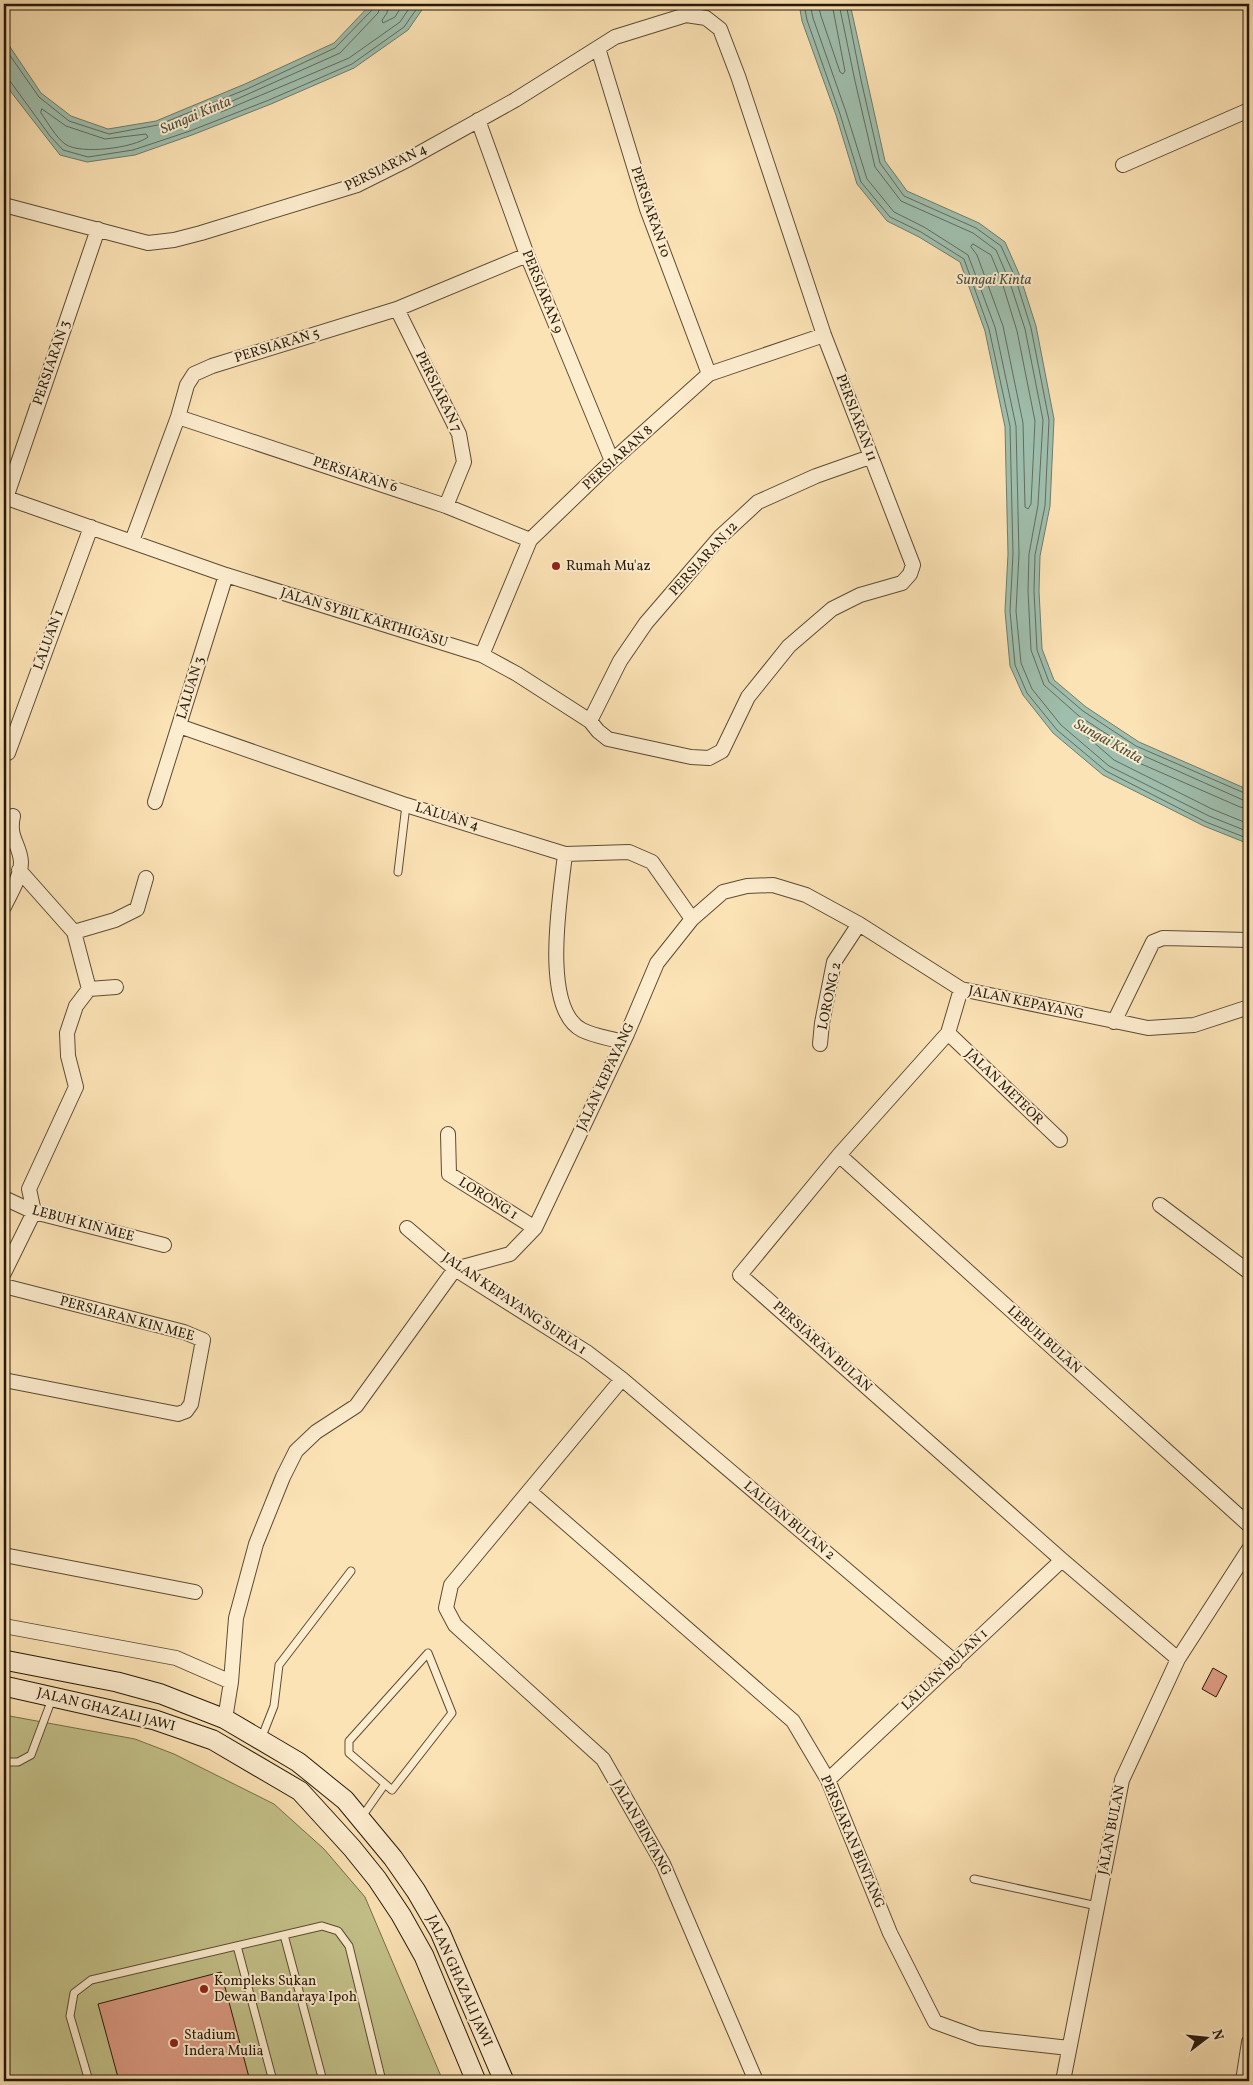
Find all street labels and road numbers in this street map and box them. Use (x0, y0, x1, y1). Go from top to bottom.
street label: PERSIARAN 4 (342, 140, 430, 196)
street label: PERSIARAN 10 (626, 164, 674, 260)
street label: PERSIARAN 9 (517, 247, 567, 337)
street label: PERSIARAN 3 (29, 318, 75, 408)
street label: PERSIARAN 5 (232, 324, 322, 368)
street label: PERSIARAN 7 (410, 348, 466, 436)
street label: PERSIARAN 11 (831, 372, 881, 464)
street label: PERSIARAN 8 (579, 421, 657, 495)
street label: PERSIARAN 6 (310, 452, 400, 498)
street label: PERSIARAN 12 (665, 518, 743, 600)
street label: JALAN SYBIL KARTHIGASU (278, 583, 450, 653)
street label: LALUAN 1 (29, 607, 69, 673)
street label: LALUAN 3 (172, 654, 210, 722)
street label: LALUAN 4 (413, 798, 481, 836)
street label: LORONG 2 (814, 960, 846, 1032)
street label: JALAN KEPAYANG (966, 981, 1086, 1025)
street label: JALAN KEPAYANG (573, 1020, 639, 1134)
street label: JALAN METEOR (961, 1045, 1048, 1130)
street label: LORONG 1 (455, 1173, 521, 1225)
street label: LEBUH KIN MEE (30, 1201, 136, 1247)
street label: JALAN KEPAYANG SURIA 1 (438, 1248, 590, 1360)
street label: PERSIARAN KIN MEE (58, 1292, 196, 1346)
street label: PERSIARAN BULAN (768, 1297, 876, 1397)
street label: LEBUH BULAN (1003, 1301, 1085, 1379)
street label: LALUAN BULAN 2 (739, 1477, 839, 1565)
street label: LALUAN BULAN 1 (898, 1625, 992, 1715)
street label: JALAN GHAZALI JAWI (35, 1684, 177, 1736)
street label: PERSIARAN BINTANG (815, 1772, 889, 1912)
street label: JALAN BINTANG (607, 1777, 675, 1879)
street label: JALAN BULAN (1094, 1783, 1130, 1877)
street label: JALAN GHAZALI JAWI (421, 1912, 497, 2050)

